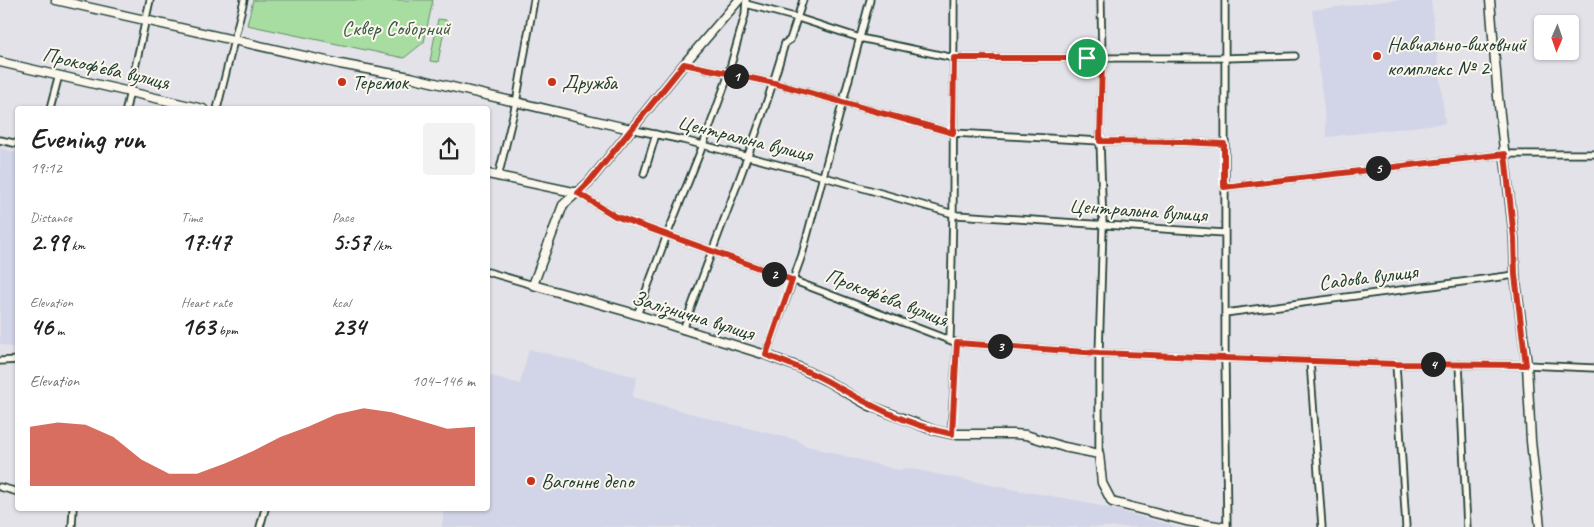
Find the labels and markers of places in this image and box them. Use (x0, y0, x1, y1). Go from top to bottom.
place label: Навчально-виховний комплекс № 2 (1387, 31, 1527, 81)
pin (1066, 37, 1108, 79)
marker: Навчально-виховний комплекс № 2 (1371, 50, 1383, 62)
pin: 1 (724, 64, 748, 88)
place label: Теремок (352, 69, 410, 95)
place label: Дружба (562, 69, 618, 95)
marker: Теремок (336, 76, 348, 88)
marker: Дружба (546, 76, 558, 88)
pin: 5 (1366, 156, 1390, 180)
pin: 2 (762, 262, 786, 286)
pin: 3 (988, 334, 1012, 358)
pin: 4 (1420, 352, 1446, 376)
place label: Вагонне депо (541, 468, 636, 494)
marker: Вагонне депо (525, 475, 537, 487)

